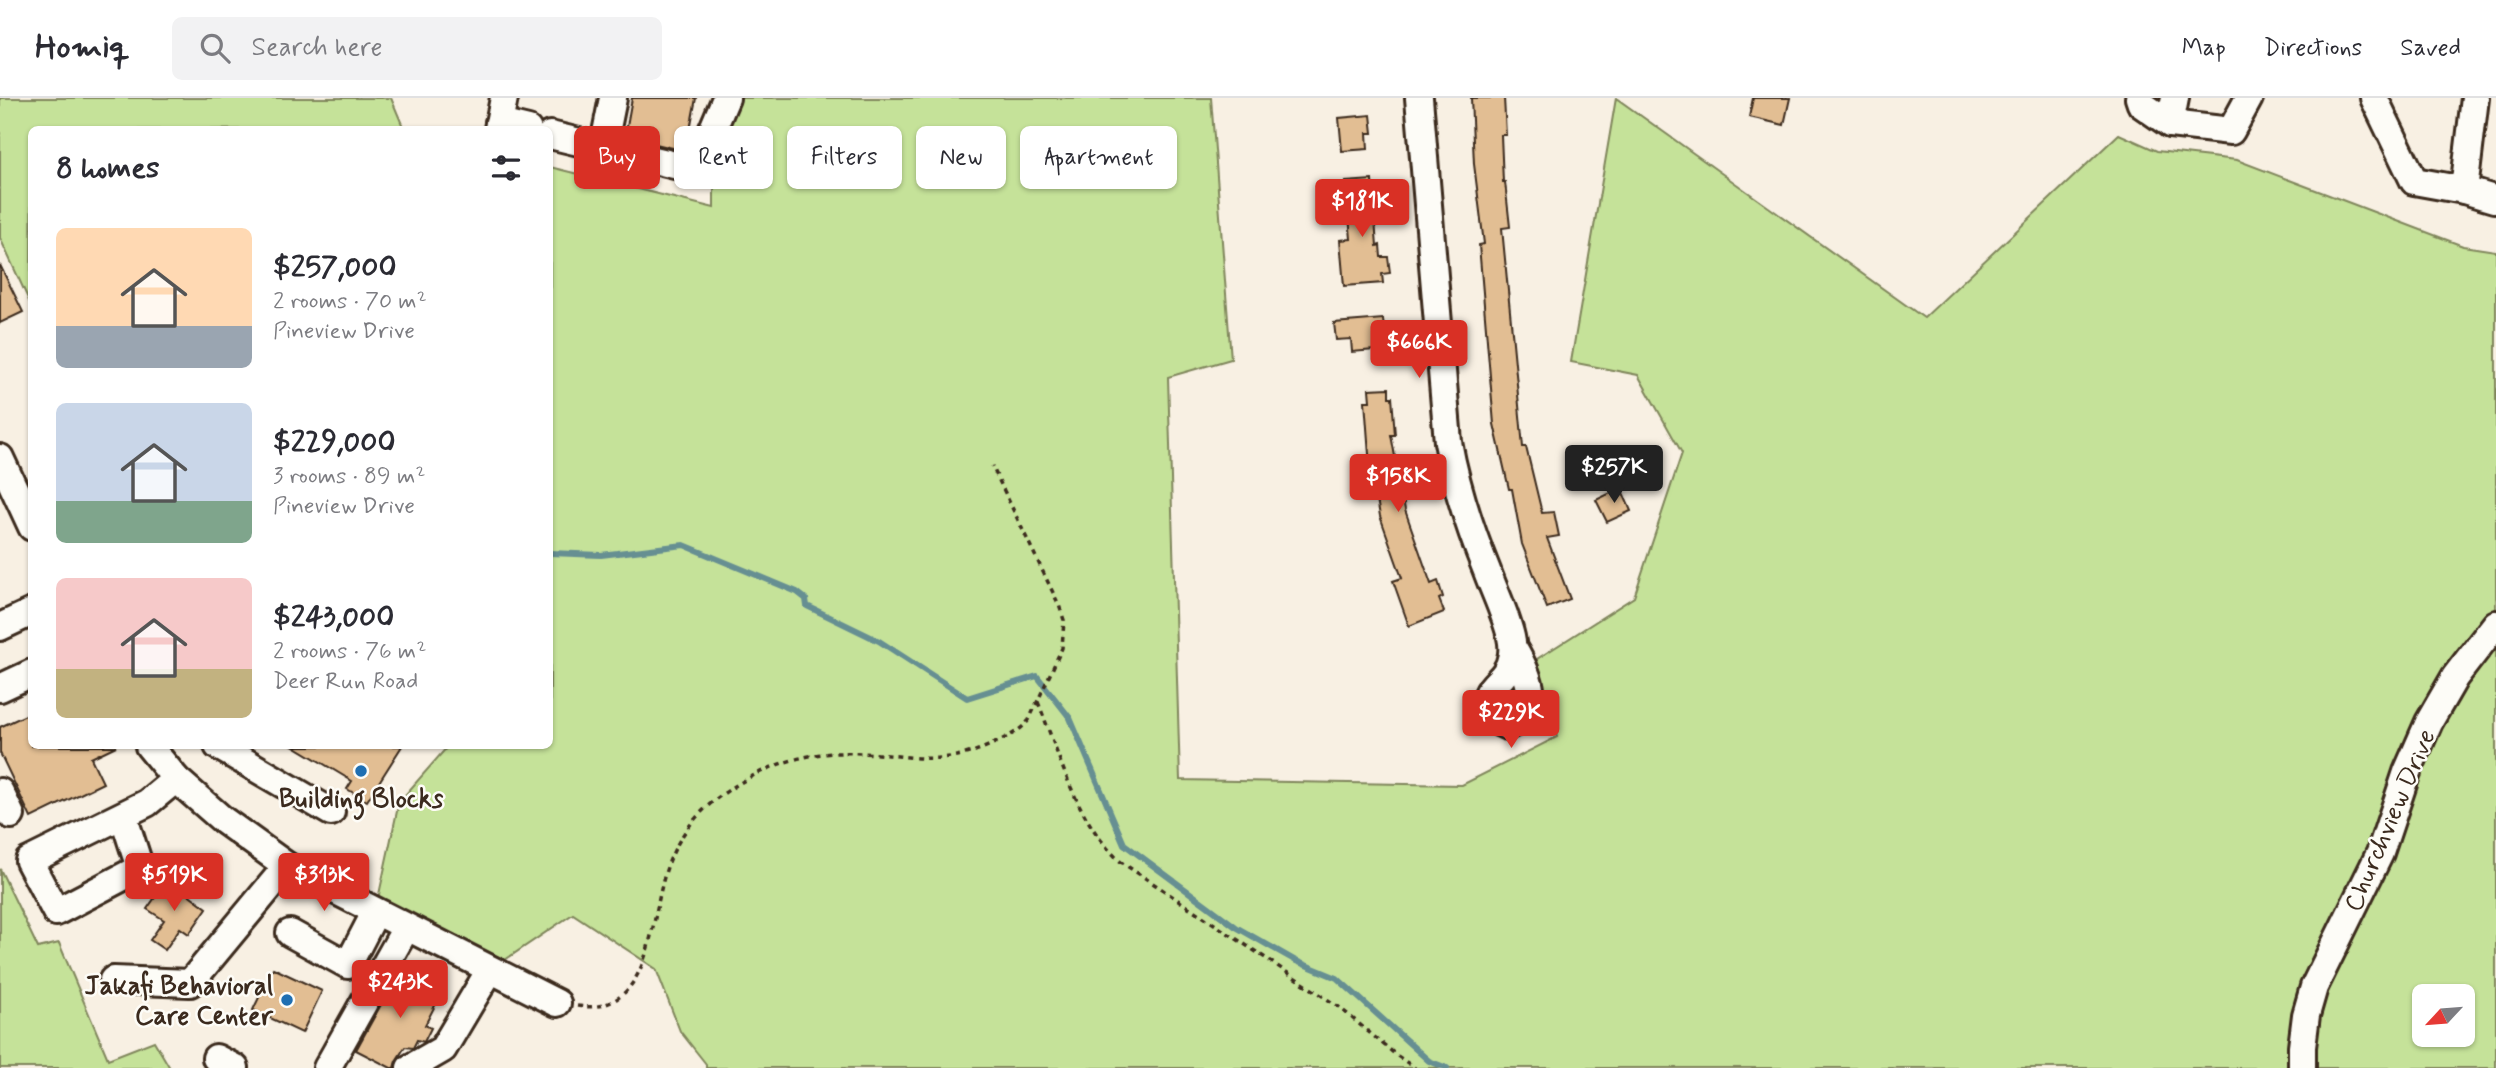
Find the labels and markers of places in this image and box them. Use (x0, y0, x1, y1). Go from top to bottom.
pin: $181K (1313, 180, 1411, 239)
pin: $666K (1370, 320, 1468, 380)
pin: $257K (1565, 446, 1663, 505)
pin: $158K (1349, 454, 1447, 514)
pin: $229K (1462, 690, 1560, 750)
marker: Building Blocks (353, 763, 369, 779)
place label: Building Blocks (279, 783, 444, 820)
pin: $519K (125, 854, 223, 913)
pin: $313K (275, 854, 373, 913)
pin: $243K (351, 960, 449, 1020)
place label: Jakafi Behavioral Care Center (85, 970, 274, 1034)
marker: Jakafi Behavioral Care Center (279, 992, 295, 1008)

